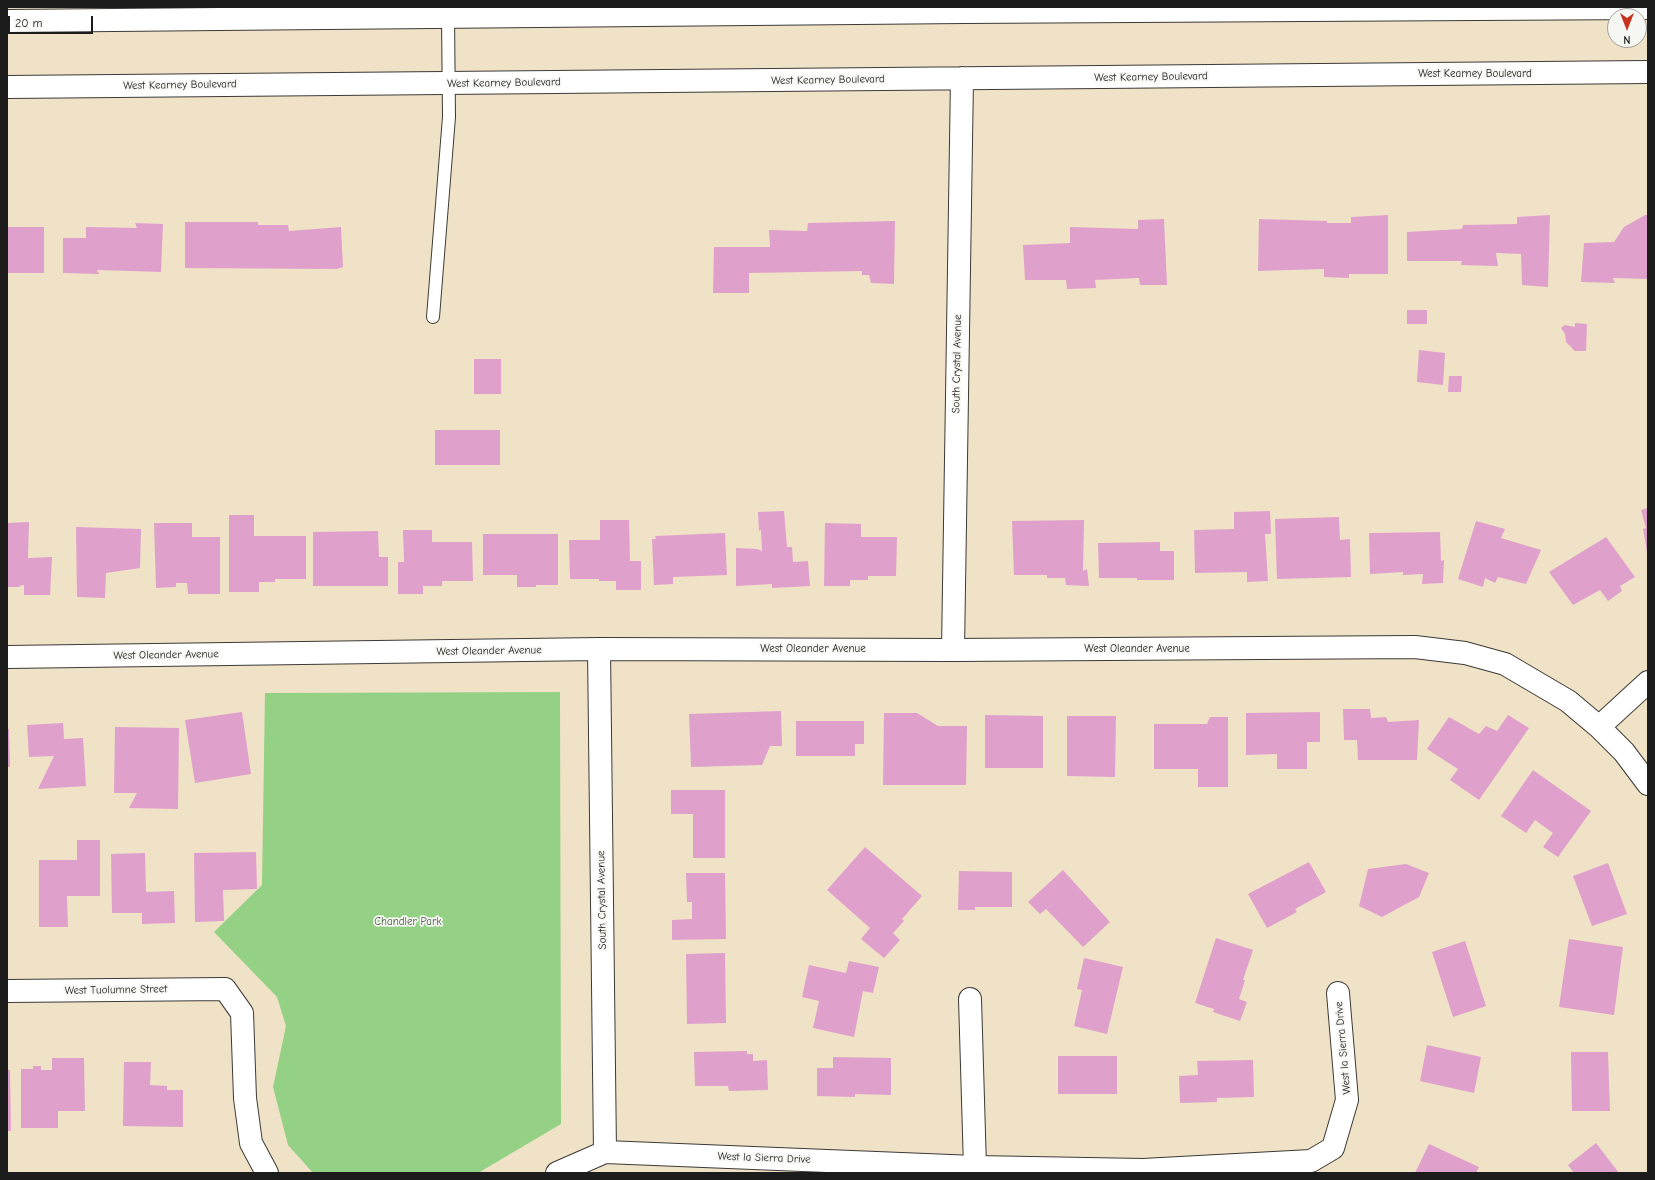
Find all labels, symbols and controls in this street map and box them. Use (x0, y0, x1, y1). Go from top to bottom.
scale bar (10, 8, 95, 34)
north arrow (1607, 8, 1647, 48)
text: 20 m (15, 16, 43, 30)
text: N (1623, 33, 1631, 46)
street label: West Kearney Boulevard (1418, 67, 1532, 81)
street label: West Kearney Boulevard (1094, 69, 1208, 85)
street label: West Kearney Boulevard (771, 72, 885, 88)
street label: West Kearney Boulevard (447, 75, 561, 91)
street label: West Kearney Boulevard (123, 77, 237, 93)
street label: South Crystal Avenue (950, 314, 964, 414)
street label: West Oleander Avenue (760, 642, 866, 656)
street label: West Oleander Avenue (1084, 642, 1190, 656)
street label: West Oleander Avenue (436, 643, 542, 659)
street label: West Oleander Avenue (113, 647, 219, 663)
street label: South Crystal Avenue (595, 850, 609, 950)
park label: Chandler Park (374, 915, 442, 929)
street label: West Tuolumne Street (64, 983, 168, 997)
street label: West la Sierra Drive (1332, 1001, 1354, 1095)
street label: West la Sierra Drive (717, 1150, 811, 1166)

